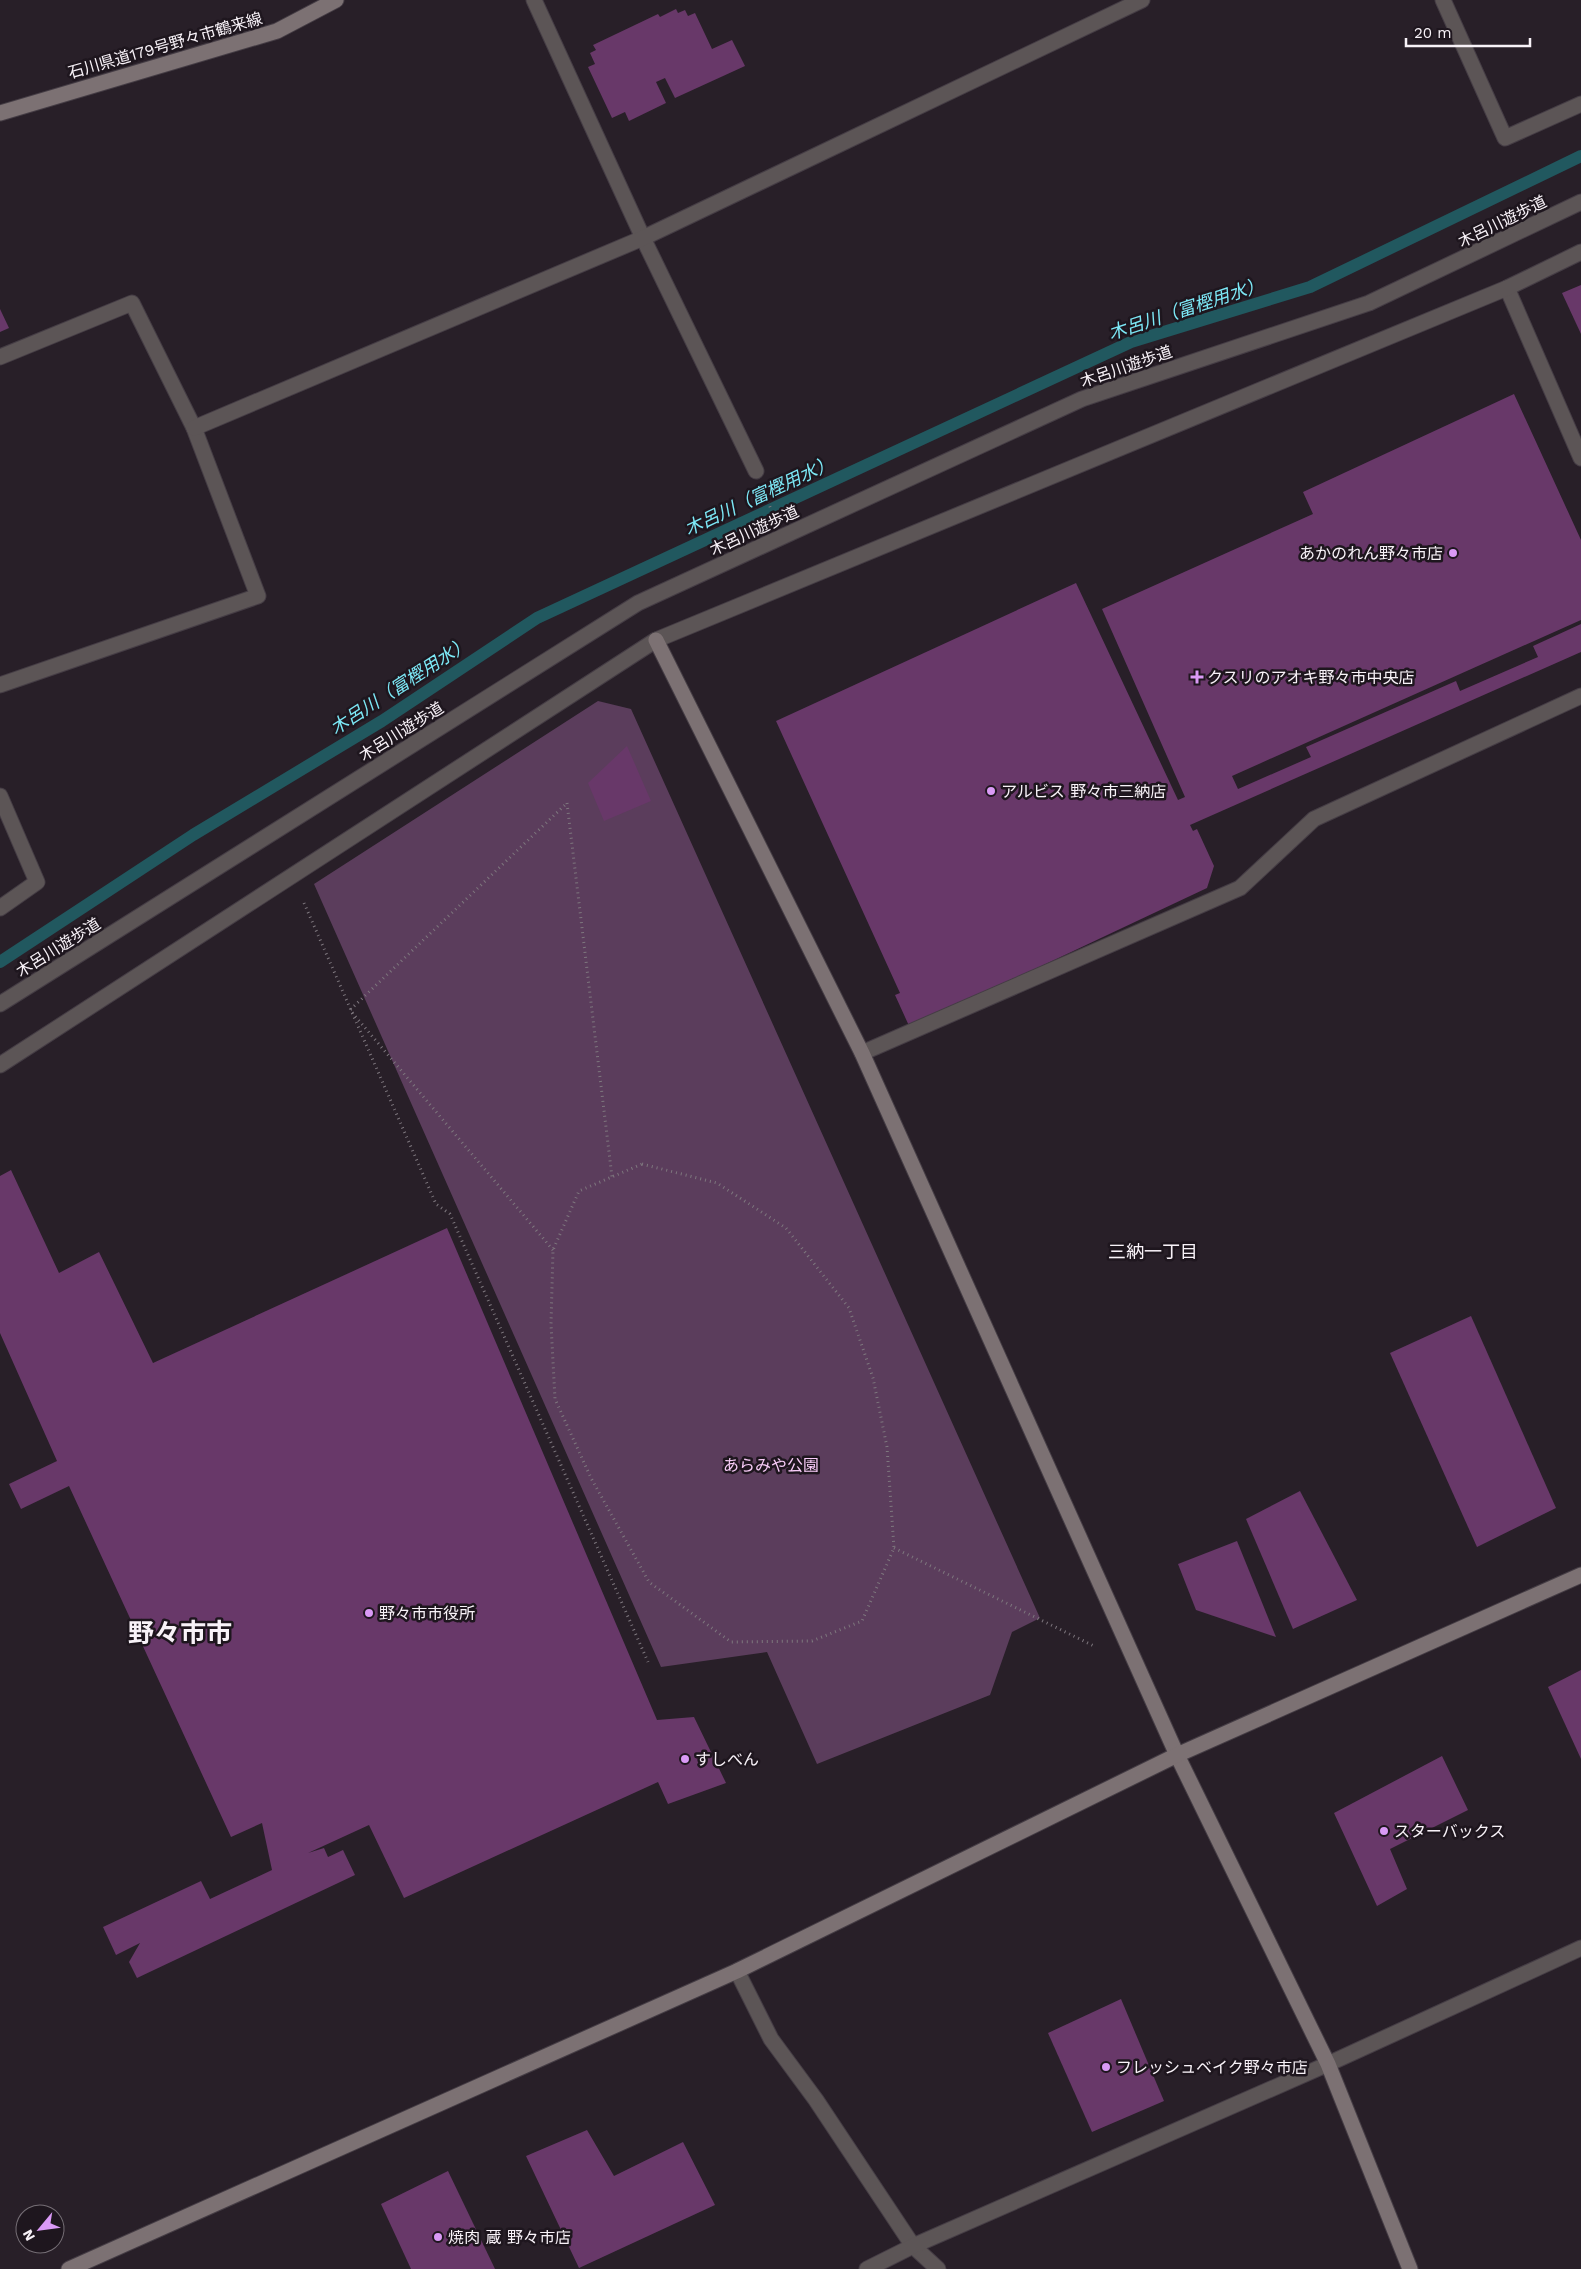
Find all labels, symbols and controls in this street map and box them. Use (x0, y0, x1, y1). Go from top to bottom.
street label: 石川県道179号野々市鶴来線 (66, 9, 264, 82)
scale bar (1406, 15, 1530, 47)
text: 20 m (1414, 24, 1452, 42)
street label: 木呂川遊歩道 (1455, 192, 1550, 251)
water label: 木呂川（富樫用水） (1106, 274, 1266, 344)
street label: 木呂川遊歩道 (1078, 342, 1175, 391)
water label: 木呂川（富樫用水） (681, 452, 837, 539)
street label: 木呂川遊歩道 (707, 502, 802, 559)
place label: あかのれん野々市店 (1299, 544, 1443, 563)
marker: あかのれん野々市店 (1447, 547, 1459, 559)
water label: 木呂川（富樫用水） (326, 633, 473, 739)
place label: クスリのアオキ野々市中央店 (1207, 668, 1415, 687)
marker: クスリのアオキ野々市中央店 (1191, 671, 1203, 683)
street label: 木呂川遊歩道 (356, 698, 447, 765)
place label: アルビス 野々市三納店 (1001, 782, 1166, 801)
marker: アルビス 野々市三納店 (985, 785, 997, 797)
street label: 木呂川遊歩道 (13, 914, 104, 981)
district label: 三納一丁目 (1108, 1241, 1198, 1262)
park label: あらみや公園 (723, 1456, 819, 1475)
place label: 野々市市役所 (379, 1604, 475, 1623)
marker: 野々市市役所 (363, 1607, 375, 1619)
district label: 野々市市 (128, 1618, 232, 1648)
place label: すしべん (695, 1750, 759, 1769)
marker: すしべん (679, 1753, 691, 1765)
place label: スターバックス (1394, 1822, 1505, 1841)
marker: スターバックス (1378, 1825, 1390, 1837)
place label: フレッシュベイク野々市店 (1116, 2058, 1308, 2077)
marker: フレッシュベイク野々市店 (1100, 2061, 1112, 2073)
north arrow (15, 2204, 65, 2254)
text: N (19, 2227, 38, 2244)
place label: 焼肉 蔵 野々市店 (448, 2228, 571, 2247)
marker: 焼肉 蔵 野々市店 (432, 2231, 444, 2243)

